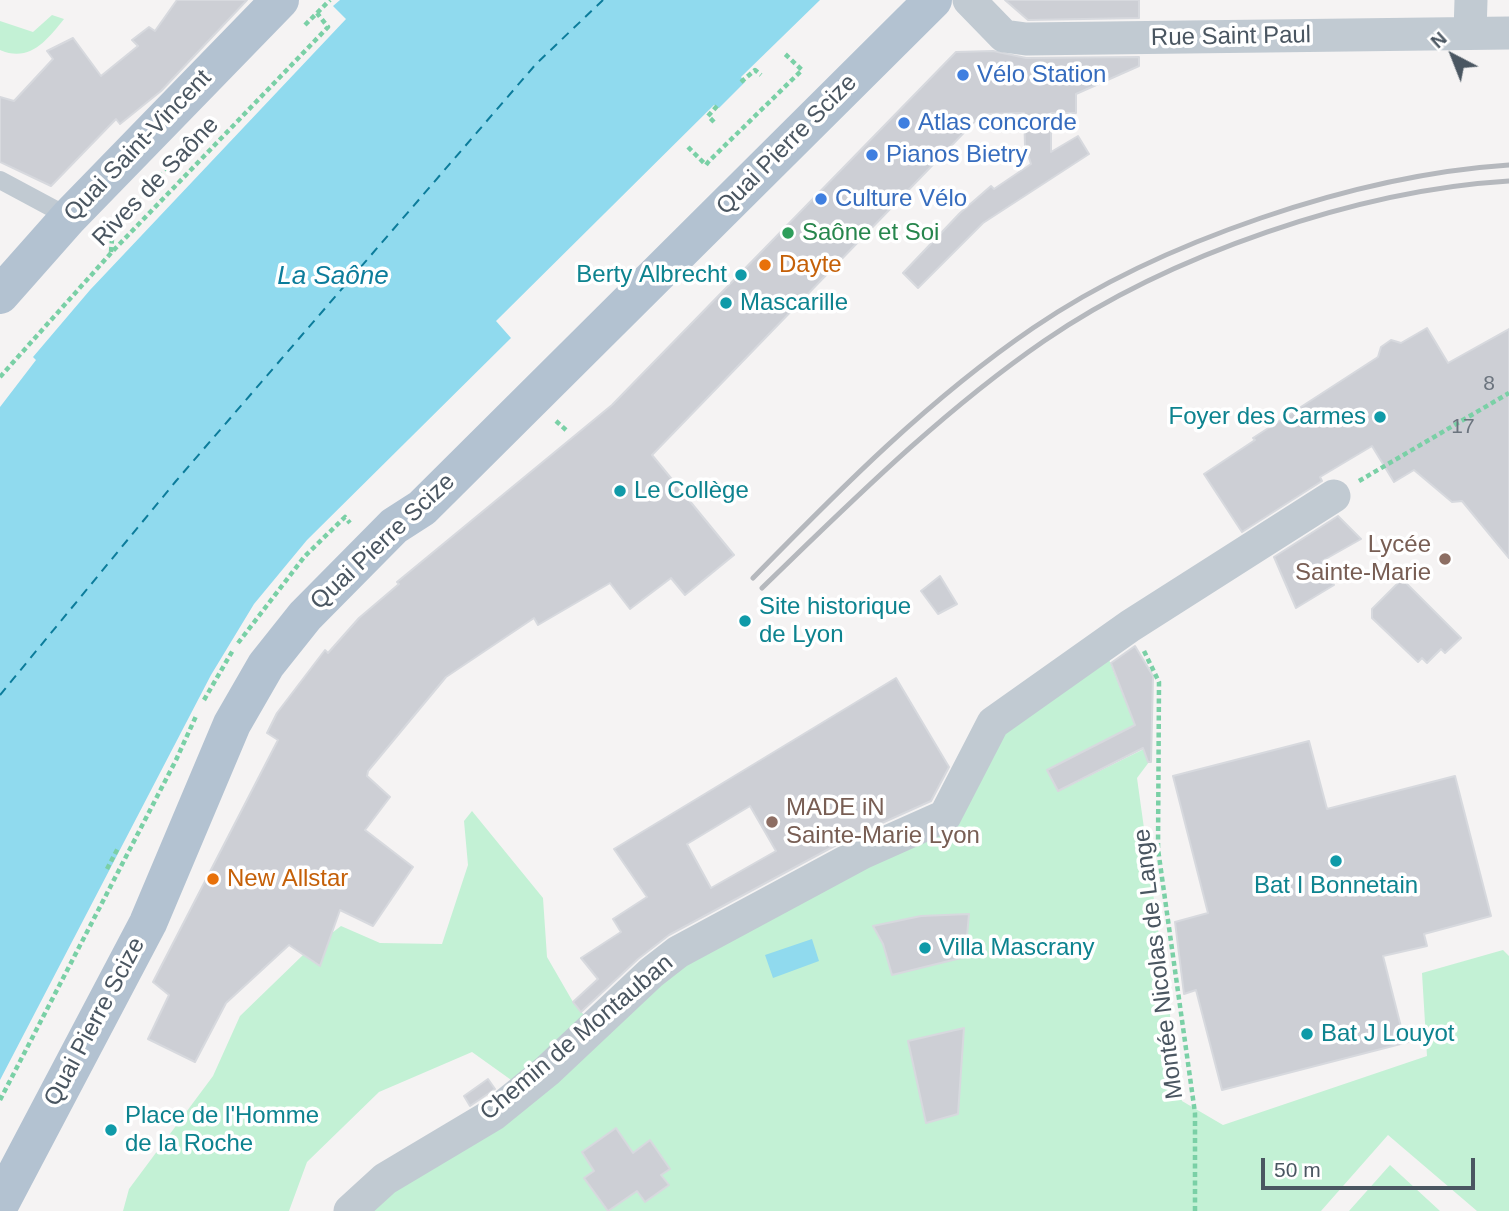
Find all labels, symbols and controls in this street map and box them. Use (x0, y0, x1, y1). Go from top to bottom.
street label: Rue Saint Paul (1151, 21, 1311, 53)
north arrow (1418, 21, 1488, 91)
text: N (1426, 28, 1451, 52)
place label: Vélo Station (977, 61, 1106, 89)
street label: Quai Saint-Vincent (58, 64, 218, 228)
marker: Vélo Station (955, 67, 971, 83)
street label: Quai Pierre Scize (711, 69, 863, 221)
place label: Atlas concorde (918, 109, 1077, 137)
street label: Rives de Saône (87, 111, 225, 253)
marker: Atlas concorde (896, 115, 912, 131)
place label: Pianos Bietry (886, 141, 1027, 169)
marker: Pianos Bietry (864, 147, 880, 163)
place label: Culture Vélo (835, 185, 967, 213)
marker: Culture Vélo (813, 191, 829, 207)
place label: Saône et Soi (802, 219, 939, 247)
marker: Saône et Soi (780, 225, 796, 241)
place label: Dayte (779, 251, 842, 279)
marker: Dayte (757, 257, 773, 273)
water label: La Saône (277, 261, 389, 293)
place label: Berty Albrecht (576, 261, 727, 289)
marker: Berty Albrecht (733, 267, 749, 283)
place label: Mascarille (740, 289, 848, 317)
marker: Mascarille (718, 295, 734, 311)
house number: 8 (1483, 371, 1495, 397)
place label: Foyer des Carmes (1169, 403, 1366, 431)
marker: Foyer des Carmes (1372, 409, 1388, 425)
house number: 17 (1451, 414, 1475, 440)
street label: Quai Pierre Scize (305, 468, 461, 616)
place label: Le Collège (634, 477, 749, 505)
marker: Le Collège (612, 483, 628, 499)
place label: Lycée Sainte-Marie (1295, 531, 1431, 587)
marker: Lycée Sainte-Marie (1437, 551, 1453, 567)
place label: Site historique de Lyon (759, 593, 911, 649)
marker: Site historique de Lyon (737, 613, 753, 629)
place label: MADE iN Sainte-Marie Lyon (786, 794, 980, 850)
marker: MADE iN Sainte-Marie Lyon (764, 814, 780, 830)
street label: Montée Nicolas de Lange (1128, 827, 1190, 1101)
marker: Bat I Bonnetain (1328, 853, 1344, 869)
place label: New Allstar (227, 865, 348, 893)
marker: New Allstar (205, 871, 221, 887)
place label: Bat I Bonnetain (1254, 872, 1418, 900)
street label: Quai Pierre Scize (38, 933, 152, 1111)
place label: Villa Mascrany (939, 934, 1095, 962)
marker: Villa Mascrany (917, 940, 933, 956)
street label: Chemin de Montauban (475, 949, 679, 1127)
place label: Bat J Louyot (1321, 1020, 1454, 1048)
marker: Bat J Louyot (1299, 1026, 1315, 1042)
place label: Place de l'Homme de la Roche (125, 1102, 319, 1158)
marker: Place de l'Homme de la Roche (103, 1122, 119, 1138)
scale bar (1264, 1144, 1478, 1188)
text: 50 m (1274, 1158, 1321, 1181)

